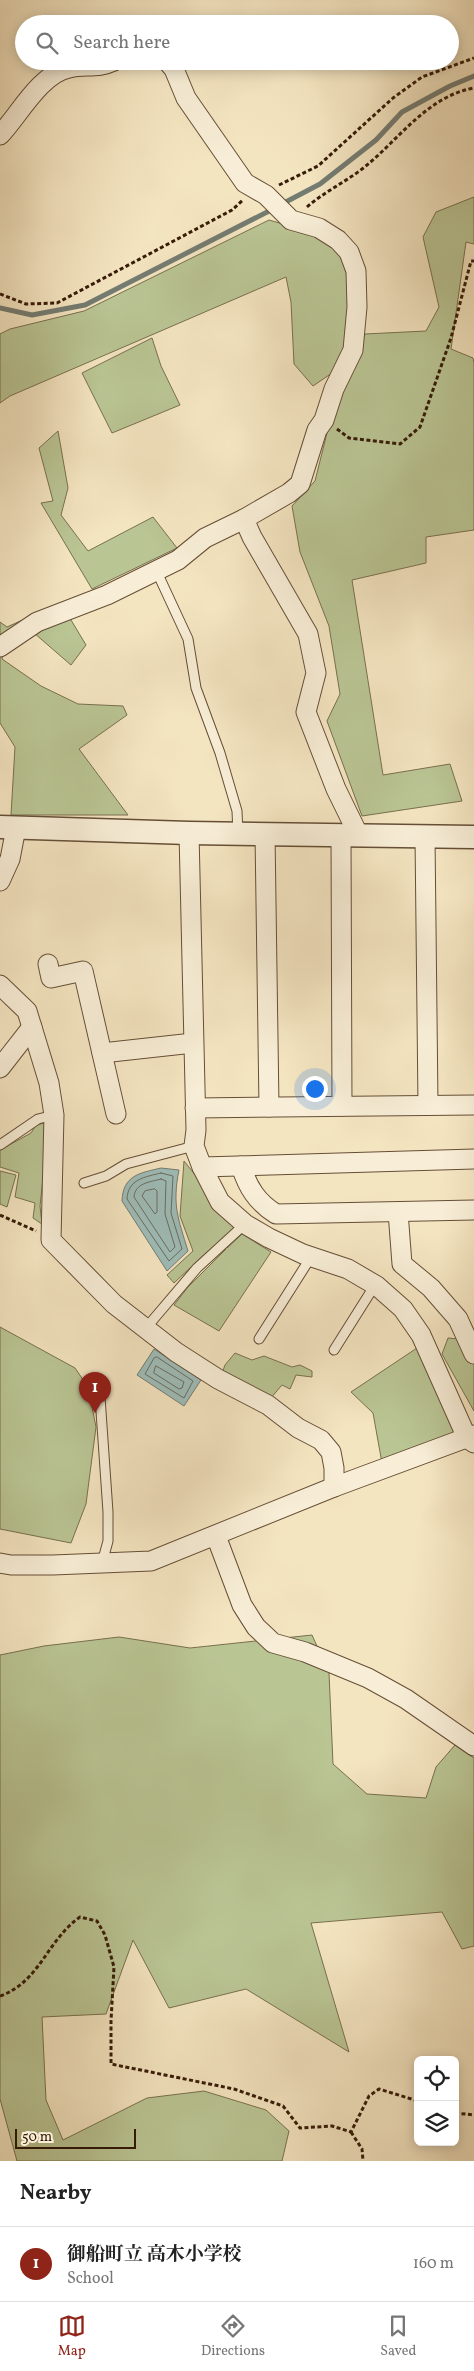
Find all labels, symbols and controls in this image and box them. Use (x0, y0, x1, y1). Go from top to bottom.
search box (15, 15, 459, 70)
icon: search (33, 29, 61, 57)
text: Search here (73, 30, 170, 56)
your location (302, 1076, 328, 1102)
pin: 1 (79, 1372, 111, 1413)
map controls (414, 2056, 459, 2146)
button: locate (414, 2056, 459, 2101)
button: layers (414, 2101, 459, 2146)
scale bar (15, 2126, 136, 2149)
text: 50 m (22, 2128, 52, 2147)
text: Nearby (20, 2179, 91, 2208)
text: 御船町立 高木小学校 (67, 2242, 242, 2268)
text: 1 (33, 2253, 39, 2275)
text: 160 m (413, 2253, 454, 2275)
text: School (67, 2268, 114, 2290)
tab: Map (58, 2312, 86, 2361)
tab: Directions (201, 2312, 265, 2361)
tab: Saved (380, 2312, 416, 2361)

